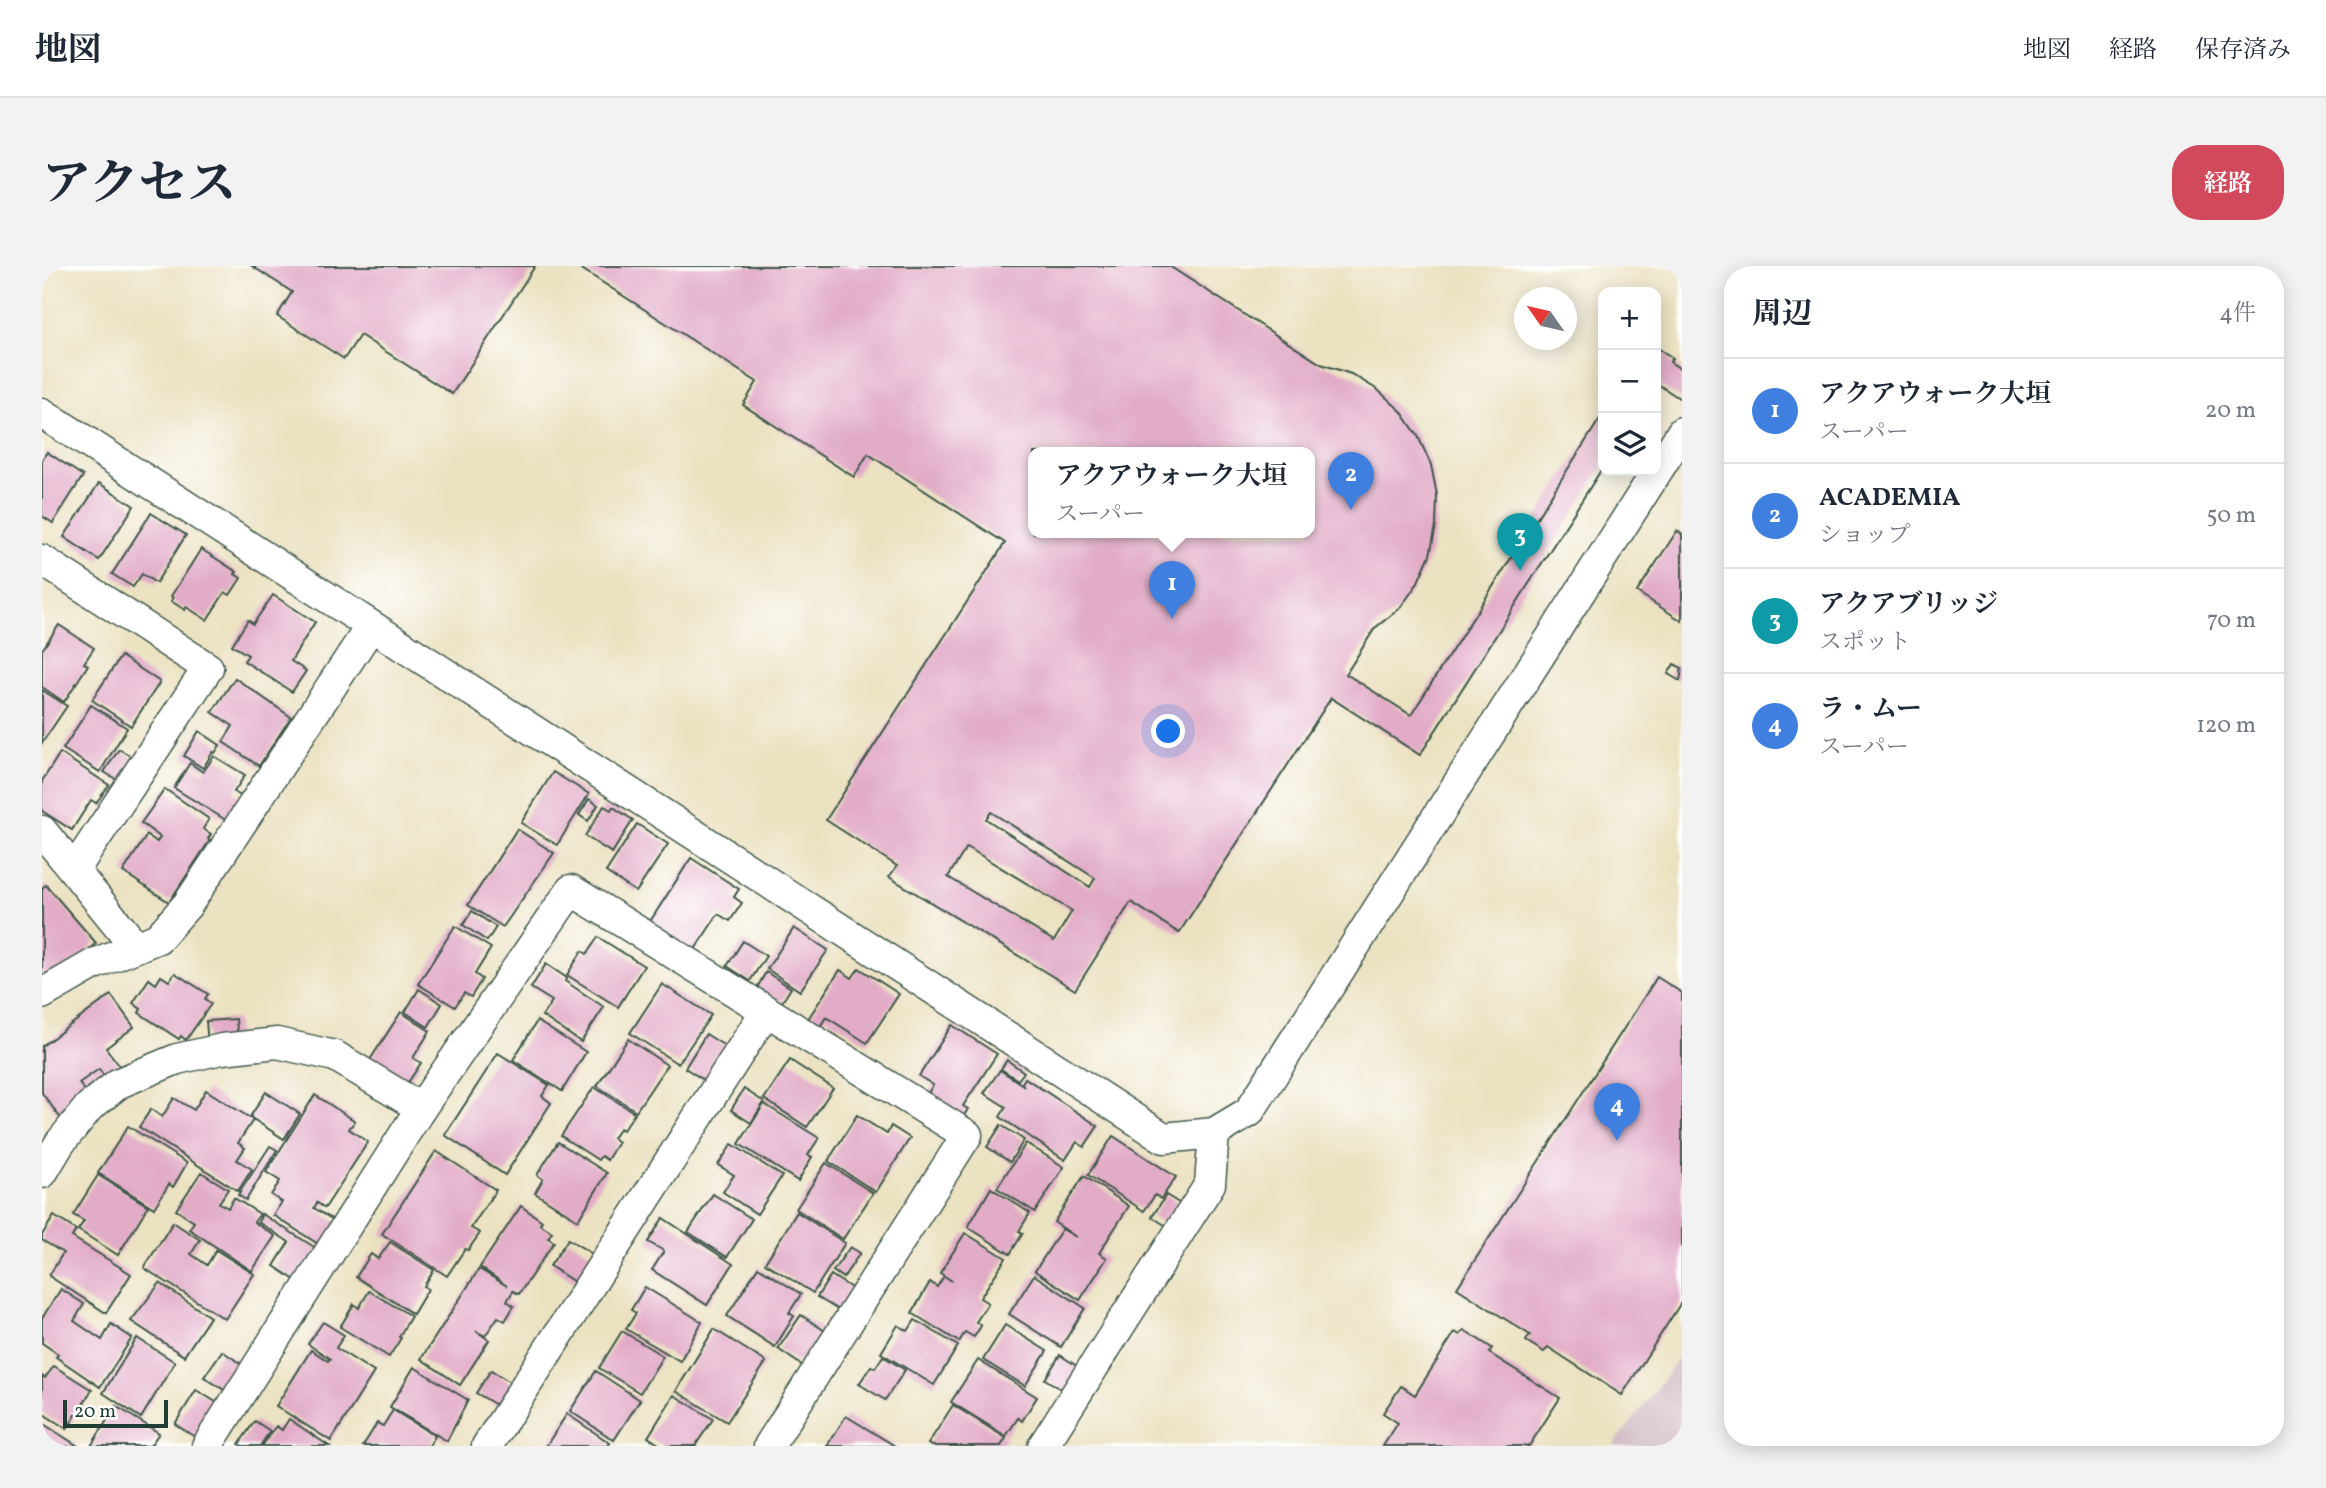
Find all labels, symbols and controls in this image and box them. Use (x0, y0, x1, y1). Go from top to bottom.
text: 地図 (35, 29, 101, 75)
text: 地図 (2023, 34, 2071, 68)
text: 経路 (2109, 34, 2157, 68)
text: 保存済み (2195, 34, 2291, 68)
button: 経路 (2172, 145, 2284, 220)
text: アクセス (42, 152, 237, 221)
north arrow (1514, 287, 1577, 350)
map controls (1598, 287, 1661, 476)
button: + (1598, 287, 1661, 350)
text: 周辺 (1752, 294, 1812, 336)
text: 4件 (2219, 298, 2256, 330)
button: − (1598, 350, 1661, 413)
text: アクアウォーク大垣 (1819, 377, 2051, 413)
text: 1 (1770, 395, 1780, 427)
text: 20 m (2205, 395, 2256, 427)
button: layers (1598, 413, 1661, 476)
text: スーパー (1819, 417, 1909, 449)
popup (1028, 447, 1315, 538)
pin: 2 (1328, 452, 1374, 510)
text: アクアウォーク大垣 (1055, 459, 1288, 495)
text: ACADEMIA (1819, 480, 1961, 516)
text: スーパー (1055, 499, 1145, 531)
text: 2 (1769, 500, 1781, 532)
text: 50 m (2207, 500, 2256, 532)
pin: 3 (1497, 513, 1543, 571)
text: ショップ (1819, 520, 1911, 552)
pin: 1 (1149, 561, 1195, 619)
text: アクアブリッジ (1819, 587, 1998, 623)
text: 3 (1769, 605, 1781, 637)
text: 70 m (2207, 605, 2256, 637)
text: スポット (1819, 627, 1911, 659)
text: ラ・ムー (1819, 692, 1922, 728)
text: 4 (1768, 710, 1782, 742)
text: 120 m (2196, 710, 2256, 742)
your location (1151, 714, 1185, 748)
text: スーパー (1819, 732, 1909, 764)
pin: 4 (1594, 1083, 1640, 1141)
scale bar (63, 1397, 168, 1429)
text: 20 m (74, 1399, 116, 1425)

